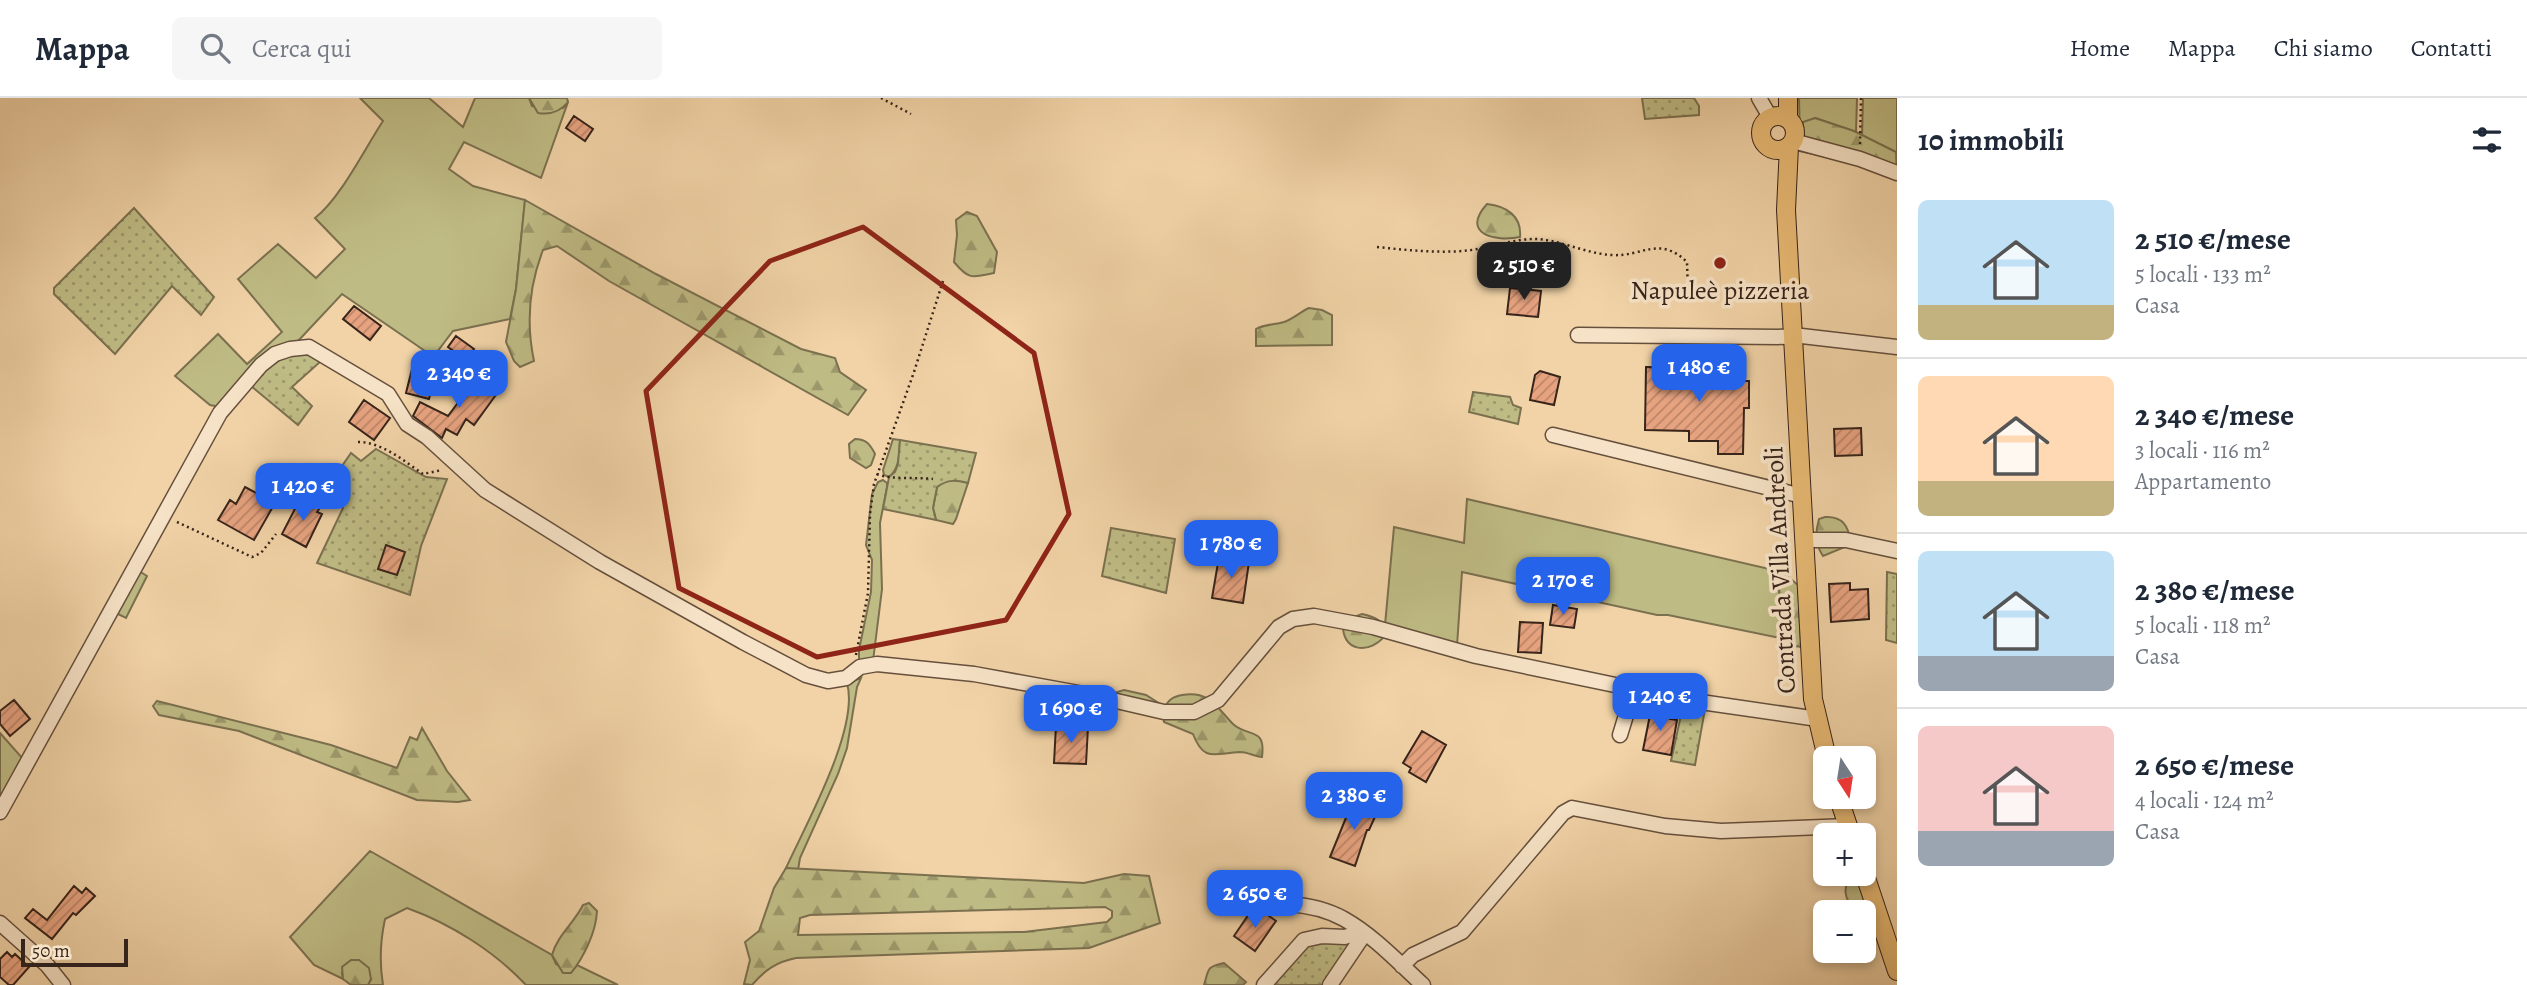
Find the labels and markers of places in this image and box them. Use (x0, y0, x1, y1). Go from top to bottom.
pin: 2 510 € (1459, 242, 1589, 302)
marker: Napuleè pizzeria (1712, 255, 1728, 271)
place label: Napuleè pizzeria (1631, 273, 1809, 308)
pin: 1 480 € (1634, 344, 1764, 404)
pin: 2 340 € (394, 350, 524, 410)
pin: 1 420 € (238, 464, 368, 523)
pin: 1 780 € (1166, 520, 1296, 580)
pin: 2 170 € (1498, 558, 1628, 617)
pin: 1 240 € (1595, 674, 1725, 733)
pin: 1 690 € (1006, 686, 1136, 745)
pin: 2 380 € (1289, 772, 1419, 832)
pin: 2 650 € (1190, 870, 1320, 930)

